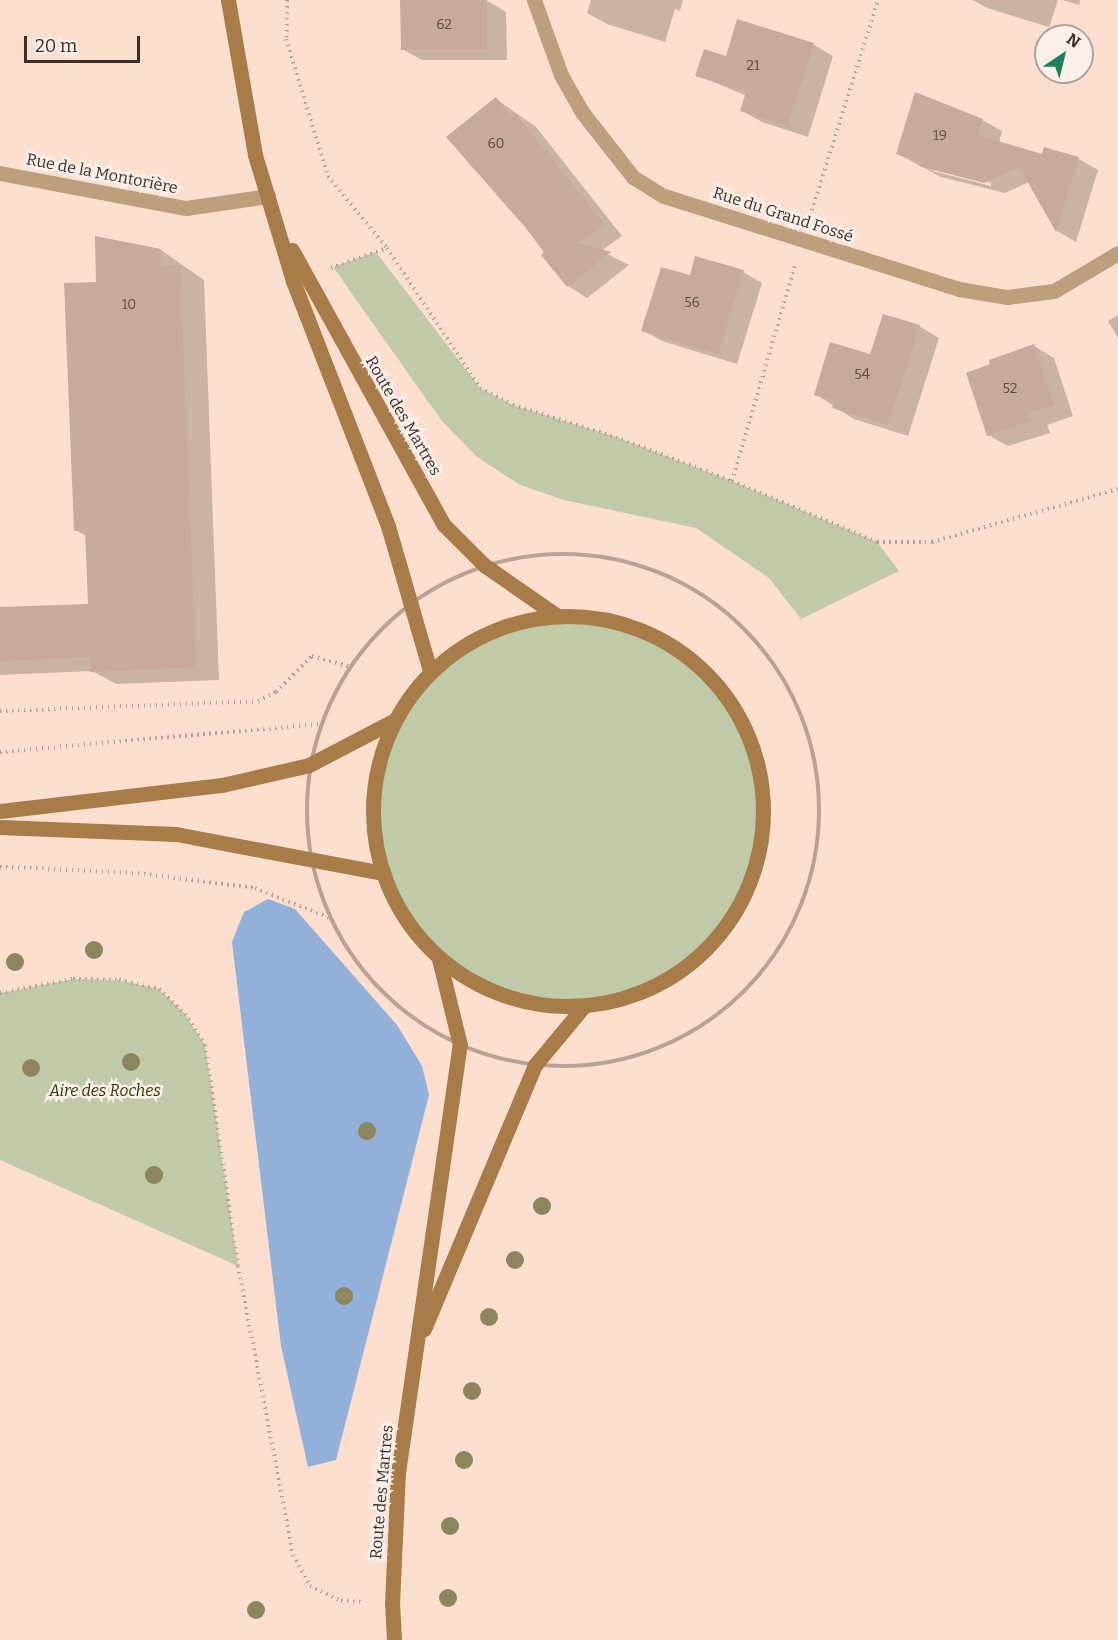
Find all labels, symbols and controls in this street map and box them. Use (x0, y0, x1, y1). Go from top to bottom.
house number: 62 (436, 17, 452, 33)
scale bar (27, 24, 142, 62)
north arrow (1034, 24, 1094, 84)
text: N (1063, 29, 1084, 52)
text: 20 m (35, 35, 77, 57)
house number: 21 (746, 58, 760, 74)
house number: 19 (933, 128, 947, 144)
house number: 60 (487, 136, 505, 152)
street label: Rue de la Montorière (25, 150, 179, 198)
street label: Rue du Grand Fossé (711, 183, 855, 247)
house number: 56 (684, 295, 700, 311)
house number: 10 (122, 297, 136, 313)
street label: Route des Martres (361, 353, 445, 479)
house number: 54 (854, 367, 870, 383)
house number: 52 (1003, 381, 1017, 397)
park label: Aire des Roches (49, 1081, 161, 1101)
street label: Route des Martres (367, 1424, 397, 1560)

